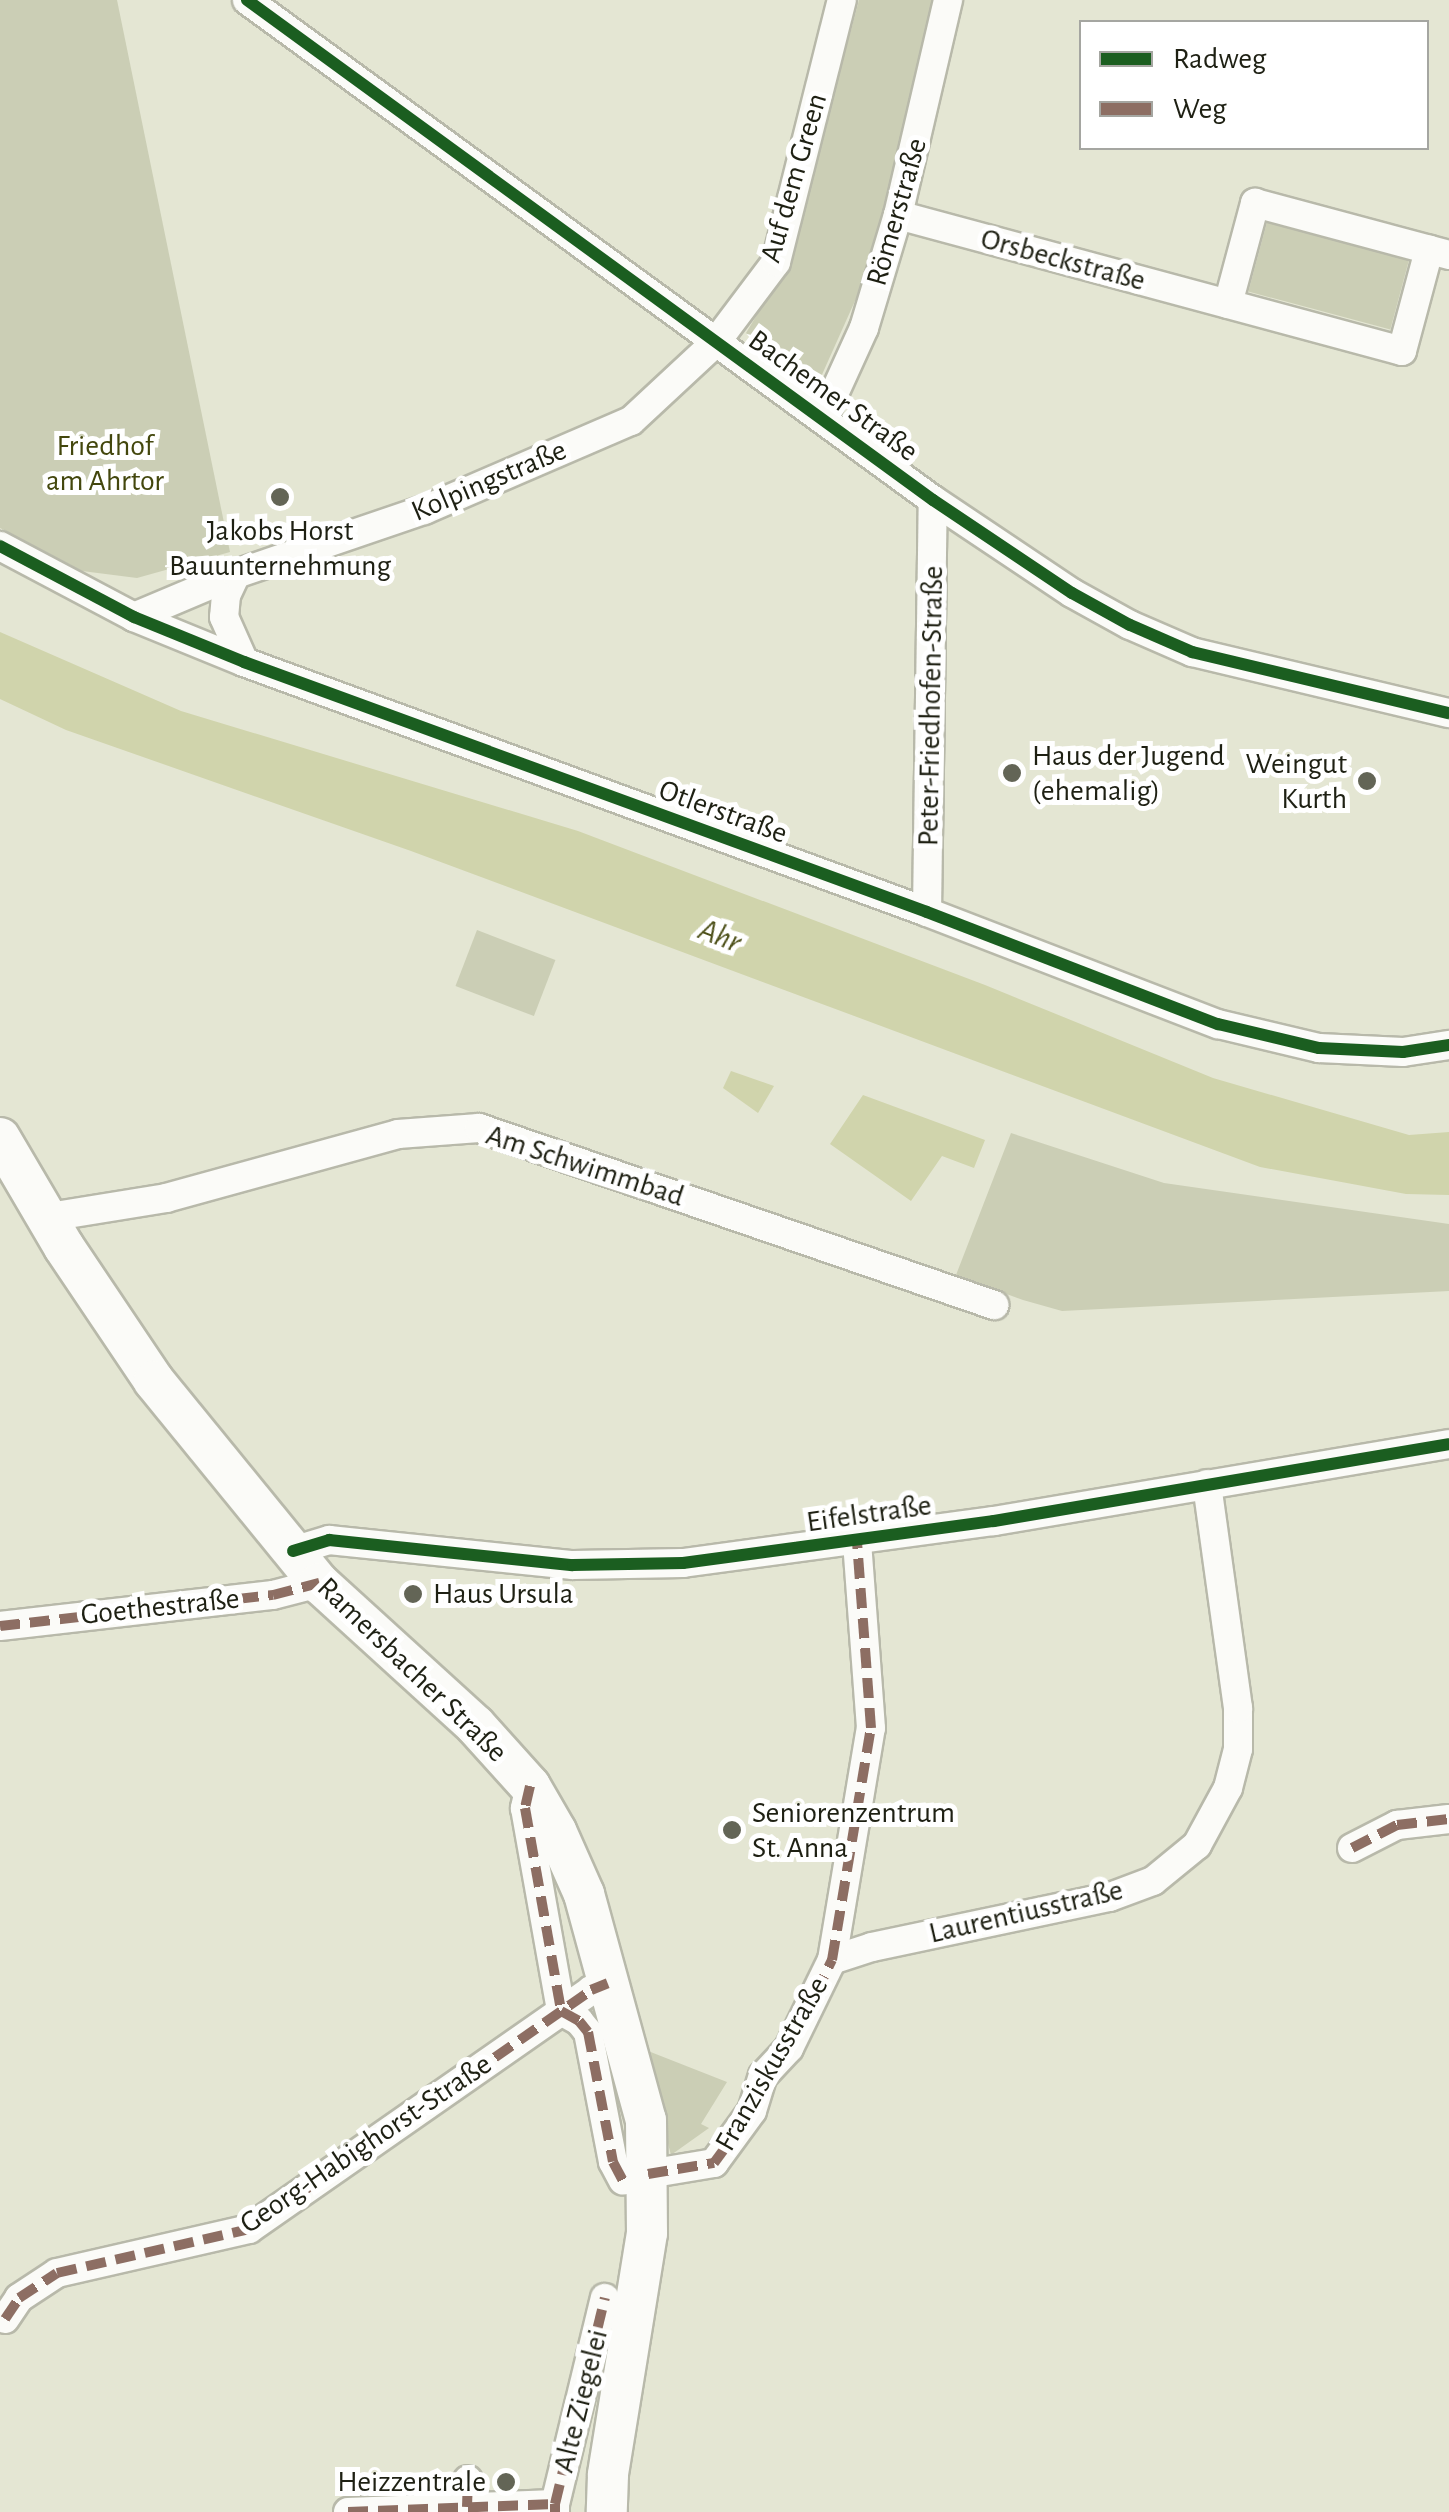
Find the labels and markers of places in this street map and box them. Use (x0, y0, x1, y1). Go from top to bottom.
marker: Jakobs Horst Bauunternehmung (269, 486, 291, 508)
place label: Jakobs Horst Bauunternehmung (169, 513, 391, 584)
place label: Haus der Jugend (ehemalig) (1032, 738, 1225, 808)
place label: Weingut Kurth (1245, 746, 1347, 816)
marker: Haus der Jugend (ehemalig) (1001, 762, 1023, 784)
marker: Weingut Kurth (1356, 770, 1378, 792)
place label: Haus Ursula (433, 1576, 574, 1612)
marker: Haus Ursula (402, 1583, 424, 1605)
place label: Seniorenzentrum St. Anna (752, 1795, 955, 1866)
marker: Seniorenzentrum St. Anna (721, 1819, 743, 1841)
place label: Heizzentrale (337, 2464, 486, 2500)
marker: Heizzentrale (495, 2471, 517, 2493)

